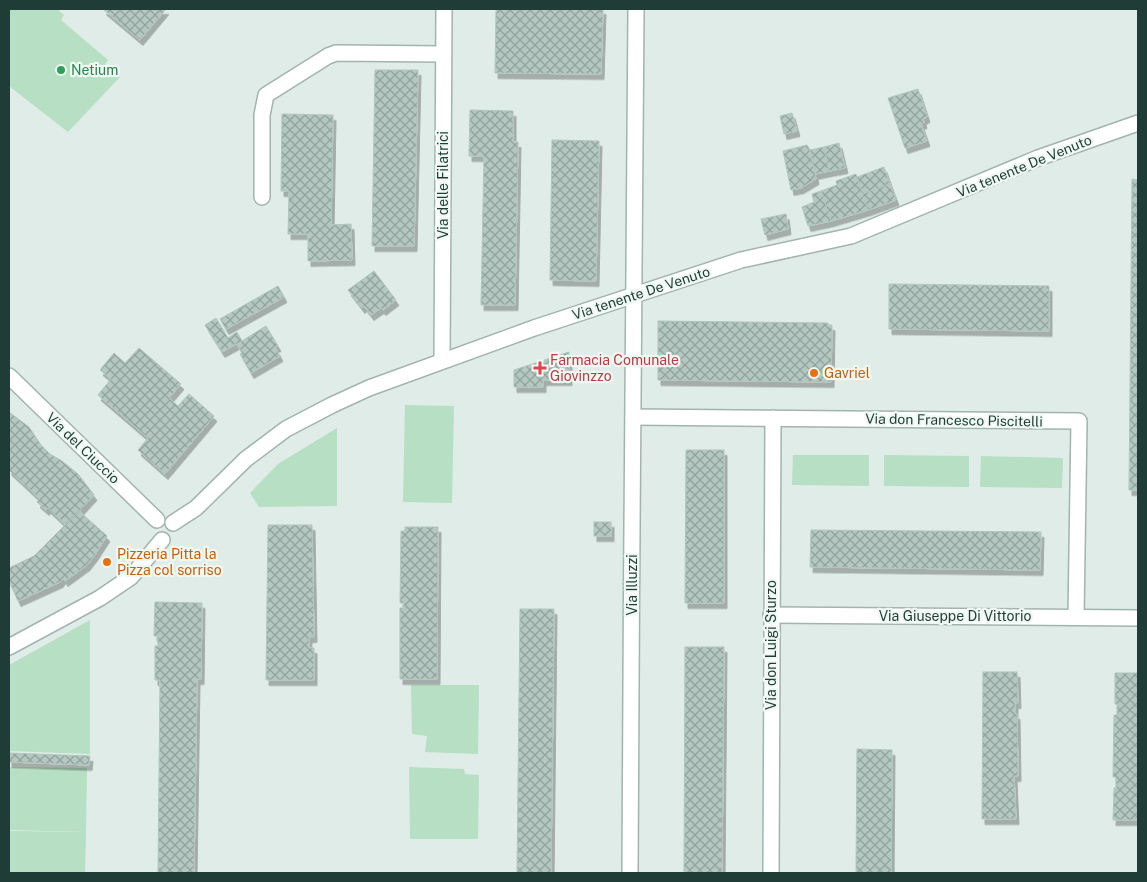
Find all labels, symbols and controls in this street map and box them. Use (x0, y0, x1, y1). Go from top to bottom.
place label: Netium (71, 62, 118, 78)
marker: Netium (55, 64, 67, 76)
street label: Via delle Filatrici (435, 131, 451, 239)
street label: Via tenente De Venuto (954, 132, 1094, 200)
street label: Via tenente De Venuto (570, 263, 712, 323)
place label: Farmacia Comunale Giovinzzo (550, 352, 679, 384)
marker: Farmacia Comunale Giovinzzo (534, 362, 546, 374)
place label: Gavriel (824, 365, 870, 381)
marker: Gavriel (808, 367, 820, 379)
street label: Via del Ciuccio (43, 409, 123, 487)
street label: Via don Francesco Piscitelli (865, 410, 1043, 430)
place label: Pizzeria Pitta la Pizza col sorriso (117, 546, 222, 578)
street label: Via Illuzzi (624, 554, 640, 616)
marker: Pizzeria Pitta la Pizza col sorriso (101, 556, 113, 568)
street label: Via don Luigi Sturzo (763, 580, 779, 710)
street label: Via Giuseppe Di Vittorio (879, 608, 1031, 624)

